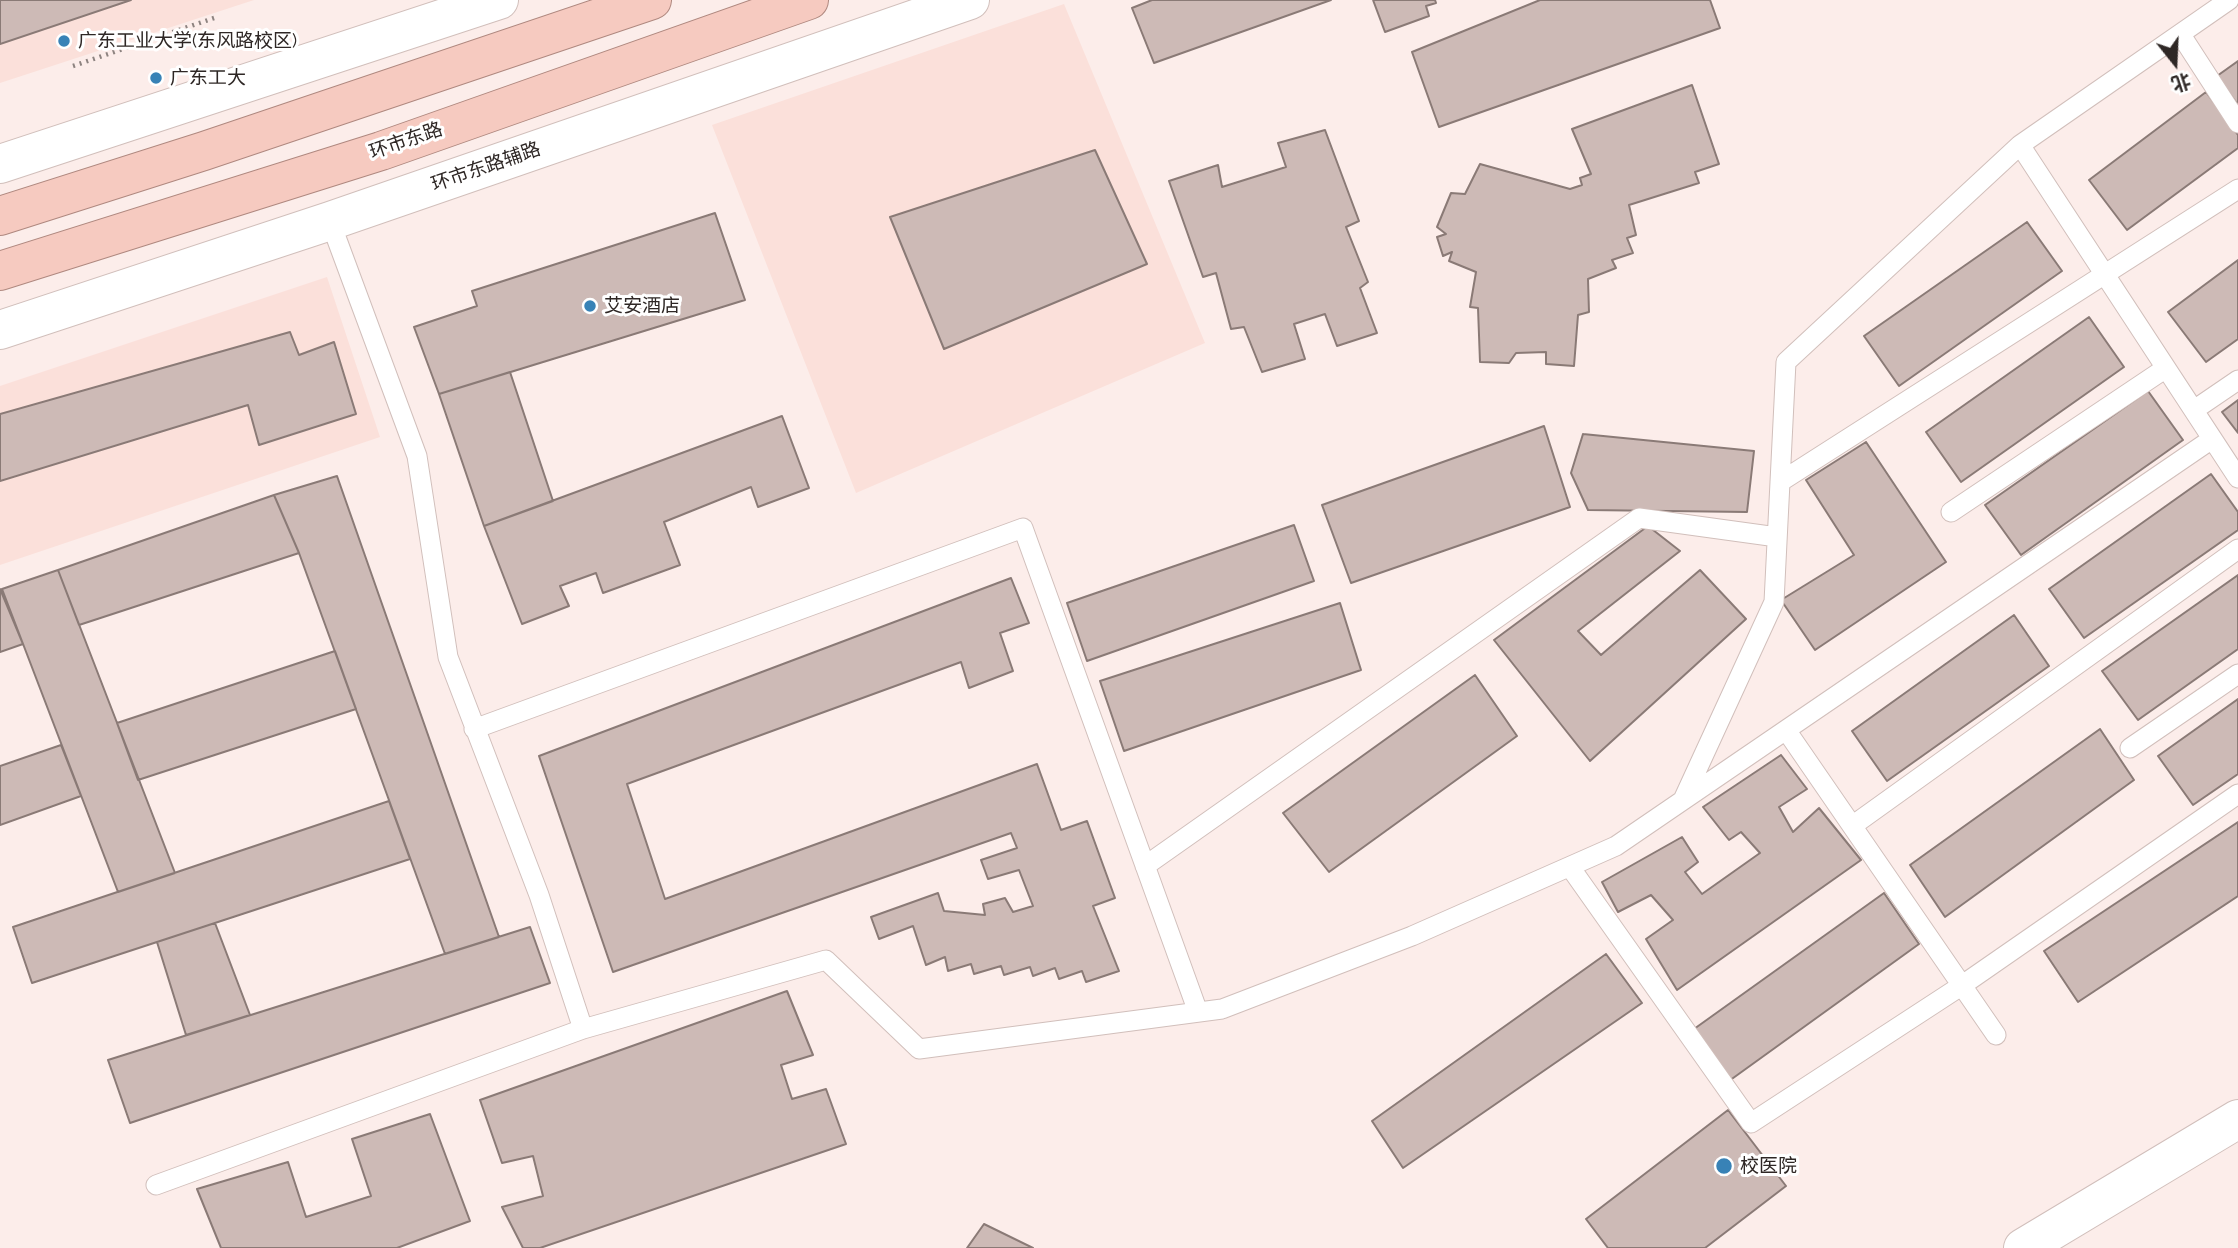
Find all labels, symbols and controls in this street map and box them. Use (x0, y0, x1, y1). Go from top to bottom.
north arrow (2140, 28, 2210, 98)
place label: 广东工业大学(东风路校区) (78, 30, 297, 52)
marker: 广东工业大学(东风路校区) (56, 33, 72, 49)
place label: 广东工大 (170, 67, 246, 89)
marker: 广东工大 (148, 70, 164, 86)
text: 北 (2169, 70, 2194, 96)
street label: 环市东路 (366, 118, 446, 164)
street label: 环市东路辅路 (428, 138, 544, 196)
place label: 艾安酒店 (604, 295, 680, 317)
marker: 艾安酒店 (582, 298, 598, 314)
place label: 校医院 (1740, 1155, 1797, 1177)
marker: 校医院 (1714, 1156, 1734, 1176)

